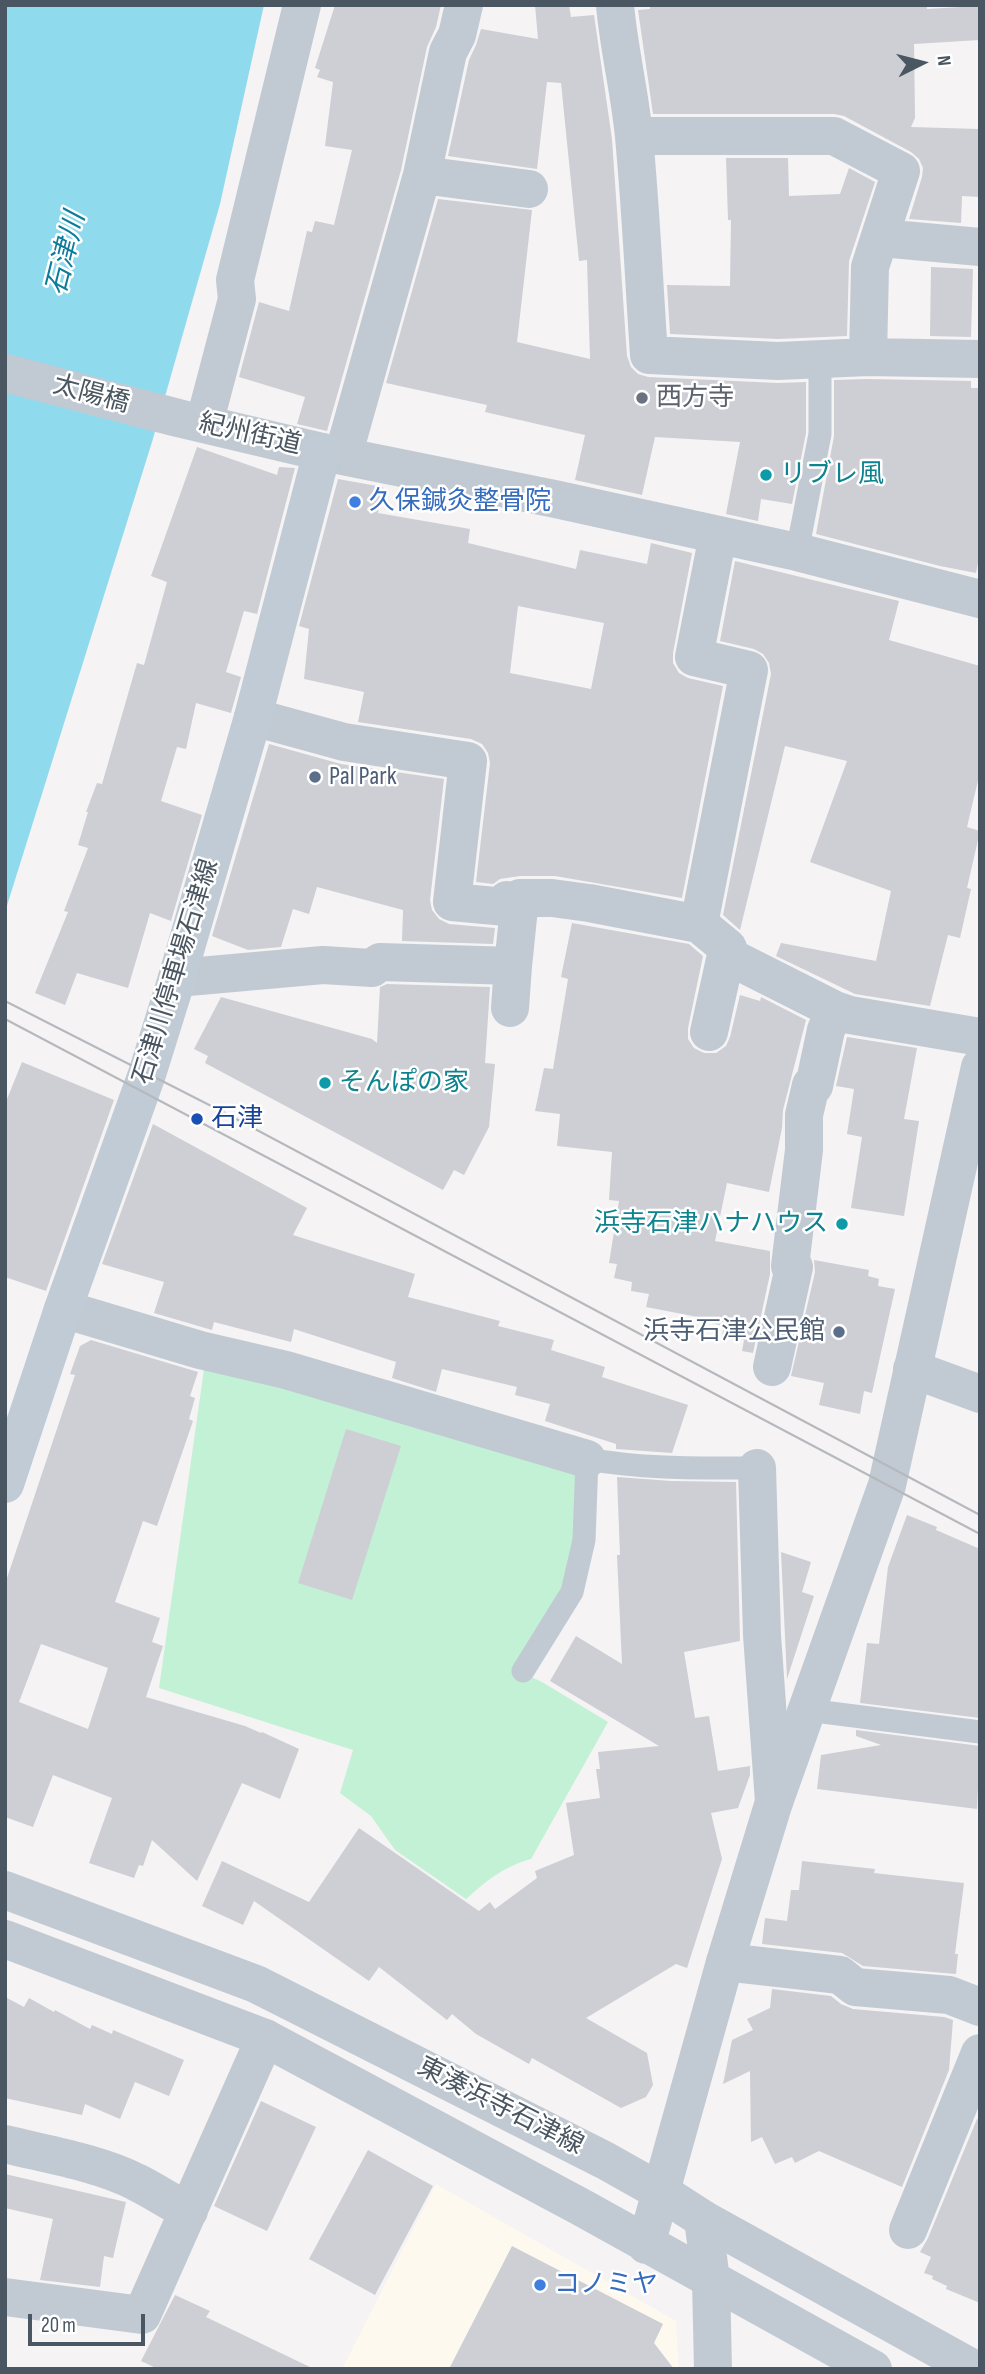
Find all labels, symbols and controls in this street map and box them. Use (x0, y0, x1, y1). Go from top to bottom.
north arrow (887, 28, 957, 98)
text: N (931, 55, 955, 67)
water label: 石津川 (41, 209, 93, 299)
street label: 太陽橋 (49, 370, 133, 420)
place label: 西方寺 (656, 382, 734, 414)
marker: 西方寺 (634, 390, 650, 406)
street label: 紀州街道 (196, 408, 304, 462)
place label: リブレ風 (780, 459, 884, 491)
marker: リブレ風 (758, 467, 774, 483)
place label: 久保鍼灸整骨院 (369, 486, 551, 518)
marker: 久保鍼灸整骨院 (347, 494, 363, 510)
place label: Pal Park (329, 761, 397, 793)
marker: Pal Park (307, 769, 323, 785)
street label: 石津川停車場石津線 (128, 856, 226, 1088)
place label: そんぽの家 (339, 1067, 469, 1099)
marker: そんぽの家 (317, 1075, 333, 1091)
place label: 石津 (211, 1103, 263, 1135)
marker: 石津 (189, 1111, 205, 1127)
place label: 浜寺石津ハナハウス (594, 1208, 828, 1240)
marker: 浜寺石津ハナハウス (834, 1216, 850, 1232)
place label: 浜寺石津公民館 (643, 1316, 825, 1348)
marker: 浜寺石津公民館 (831, 1324, 847, 1340)
street label: 東湊浜寺石津線 (412, 2052, 588, 2162)
place label: コノミヤ (554, 2269, 658, 2301)
marker: コノミヤ (532, 2277, 548, 2293)
scale bar (32, 2300, 149, 2344)
text: 20 m (41, 2313, 76, 2338)

